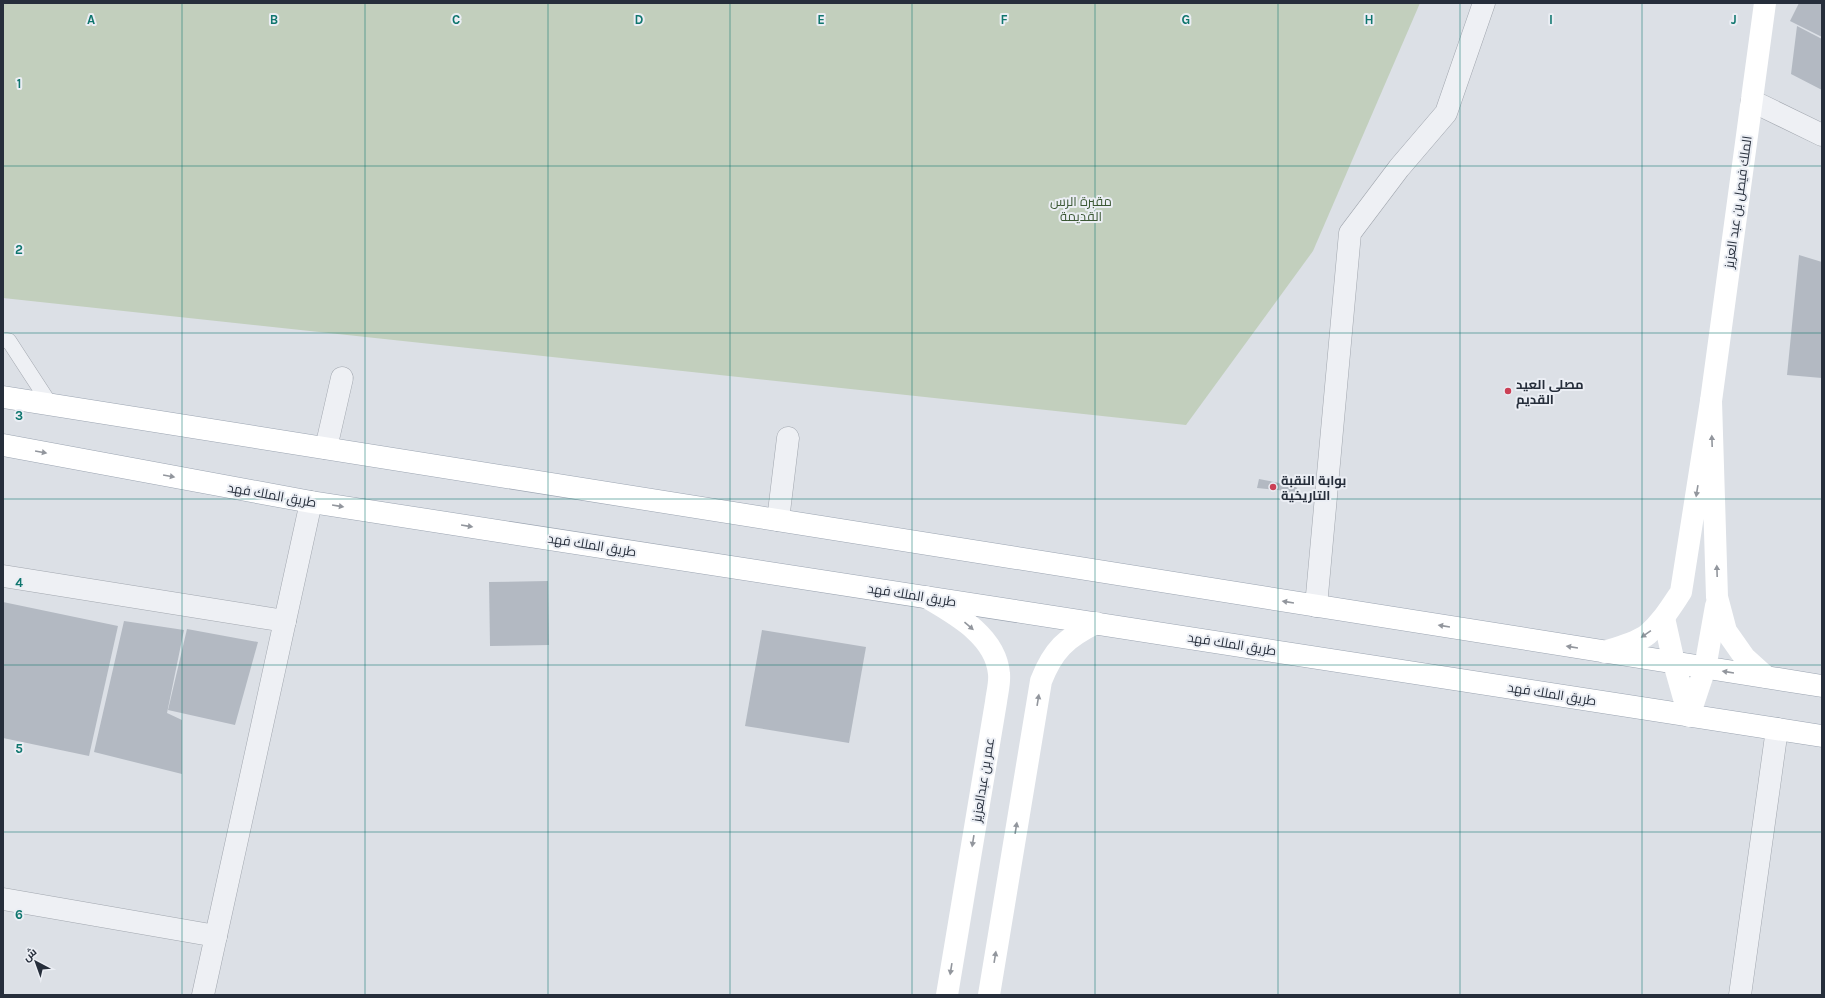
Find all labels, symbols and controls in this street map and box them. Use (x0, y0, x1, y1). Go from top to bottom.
text: A (87, 12, 95, 27)
text: B (270, 12, 278, 27)
text: C (452, 12, 460, 27)
text: D (635, 12, 644, 27)
text: E (817, 12, 825, 27)
text: F (1000, 12, 1008, 27)
text: G (1182, 12, 1190, 27)
text: H (1364, 12, 1374, 27)
text: I (1549, 12, 1553, 27)
text: J (1731, 12, 1737, 27)
text: 1 (17, 76, 21, 91)
street label: الملك فيصل بن عبد العزيز (1721, 135, 1755, 270)
park label: مقبرة الرس القديمة (1050, 194, 1112, 224)
text: 2 (15, 242, 23, 257)
place label: مصلى العيد القديم (1516, 377, 1584, 409)
marker: مصلى العيد القديم (1503, 386, 1513, 396)
text: 3 (15, 408, 23, 423)
one-way arrow (1709, 434, 1715, 447)
one-way arrow (35, 449, 47, 455)
one-way arrow (163, 473, 175, 479)
place label: بوابة النقبة التاريخية (1281, 473, 1346, 503)
street label: طريق الملك فهد (226, 480, 318, 510)
marker: بوابة النقبة التاريخية (1268, 482, 1278, 492)
one-way arrow (1694, 484, 1700, 497)
one-way arrow (332, 503, 345, 509)
one-way arrow (461, 523, 473, 529)
street label: طريق الملك فهد (546, 531, 638, 559)
one-way arrow (1713, 565, 1720, 577)
text: 4 (15, 575, 23, 590)
street label: طريق الملك فهد (866, 581, 958, 609)
one-way arrow (1282, 598, 1294, 604)
one-way arrow (964, 621, 974, 630)
one-way arrow (1438, 623, 1450, 629)
street label: طريق الملك فهد (1186, 630, 1278, 658)
one-way arrow (1641, 630, 1651, 638)
one-way arrow (1566, 644, 1578, 650)
one-way arrow (1722, 668, 1734, 674)
street label: طريق الملك فهد (1506, 680, 1598, 708)
one-way arrow (1035, 694, 1041, 706)
street label: عمر بن عبدالعزيز (969, 737, 997, 824)
text: 5 (15, 741, 23, 756)
one-way arrow (1014, 822, 1020, 834)
one-way arrow (970, 835, 976, 847)
text: 6 (15, 907, 23, 922)
north arrow (16, 942, 56, 982)
text: ش (20, 945, 39, 964)
one-way arrow (992, 950, 998, 963)
one-way arrow (948, 963, 954, 976)

